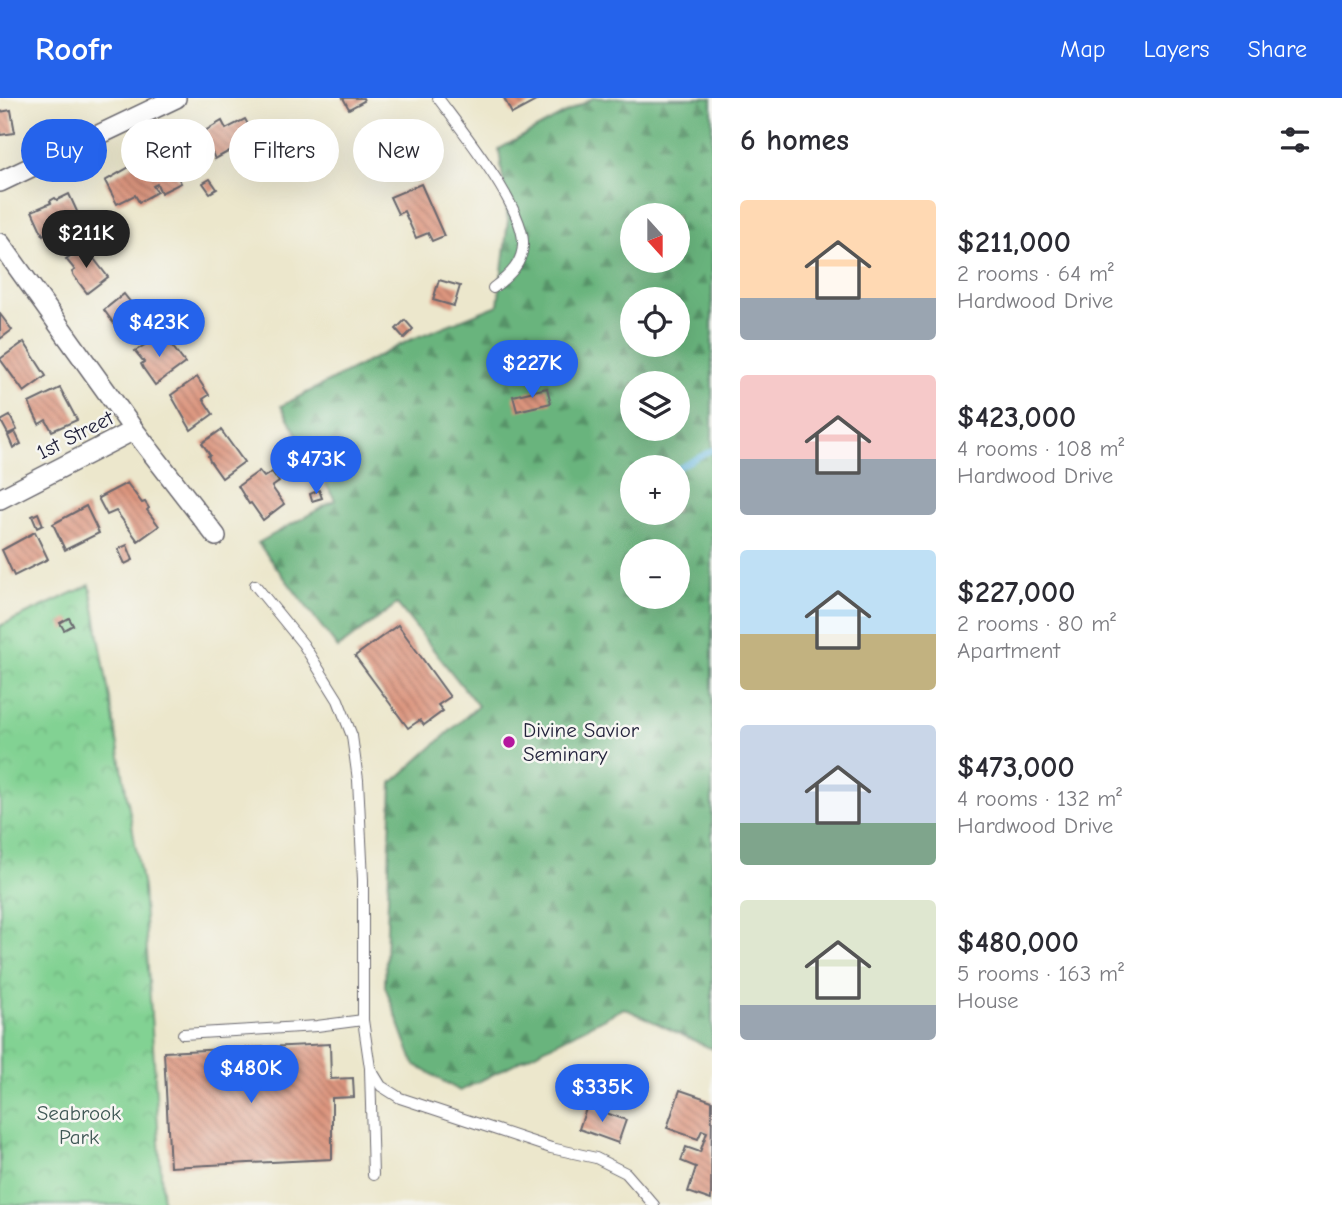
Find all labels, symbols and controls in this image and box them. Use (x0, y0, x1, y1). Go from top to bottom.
text: Roofr (35, 30, 112, 68)
text: Map (1060, 35, 1106, 63)
text: Layers (1144, 35, 1209, 63)
text: Share (1247, 35, 1307, 63)
chip: Buy (21, 119, 107, 182)
chip: Rent (121, 119, 215, 182)
chip: Filters (229, 119, 339, 182)
chip: New (353, 119, 444, 182)
icon: filters (1276, 121, 1314, 159)
text: 6 homes (740, 123, 849, 158)
north arrow (620, 203, 690, 273)
map controls (620, 203, 690, 609)
pin: $211K (37, 211, 135, 270)
text: $211K (58, 219, 114, 246)
text: $211,000 (957, 225, 1071, 260)
icon: home (796, 228, 880, 312)
text: 2 rooms · 64 m² (957, 260, 1114, 287)
button: locate (620, 287, 690, 357)
text: Hardwood Drive (957, 287, 1113, 314)
pin: $423K (110, 300, 208, 359)
text: $423K (129, 308, 189, 335)
pin: $227K (483, 341, 581, 400)
text: $227K (502, 349, 562, 376)
button: layers (620, 371, 690, 441)
text: $423,000 (957, 400, 1076, 435)
icon: home (796, 403, 880, 487)
street label: 1st Street (33, 405, 118, 464)
text: 4 rooms · 108 m² (957, 435, 1124, 462)
pin: $473K (267, 436, 365, 496)
text: $473K (286, 445, 346, 472)
button: + (620, 455, 690, 525)
text: Hardwood Drive (957, 462, 1113, 489)
button: − (620, 539, 690, 609)
text: $227,000 (957, 575, 1075, 610)
icon: home (796, 578, 880, 662)
text: 2 rooms · 80 m² (957, 610, 1116, 637)
text: Apartment (957, 637, 1060, 664)
place label: Divine Savior Seminary (523, 718, 640, 766)
marker: Divine Savior Seminary (501, 734, 517, 750)
text: $473,000 (957, 750, 1075, 785)
icon: home (796, 753, 880, 837)
text: 4 rooms · 132 m² (957, 785, 1122, 812)
text: Hardwood Drive (957, 812, 1113, 839)
text: $480,000 (957, 925, 1079, 960)
icon: home (796, 928, 880, 1012)
text: 5 rooms · 163 m² (957, 960, 1124, 987)
text: House (957, 987, 1019, 1014)
pin: $480K (202, 1046, 300, 1105)
text: $480K (220, 1054, 282, 1081)
pin: $335K (553, 1065, 651, 1124)
text: $335K (571, 1073, 633, 1100)
park label: Seabrook Park (37, 1101, 121, 1149)

